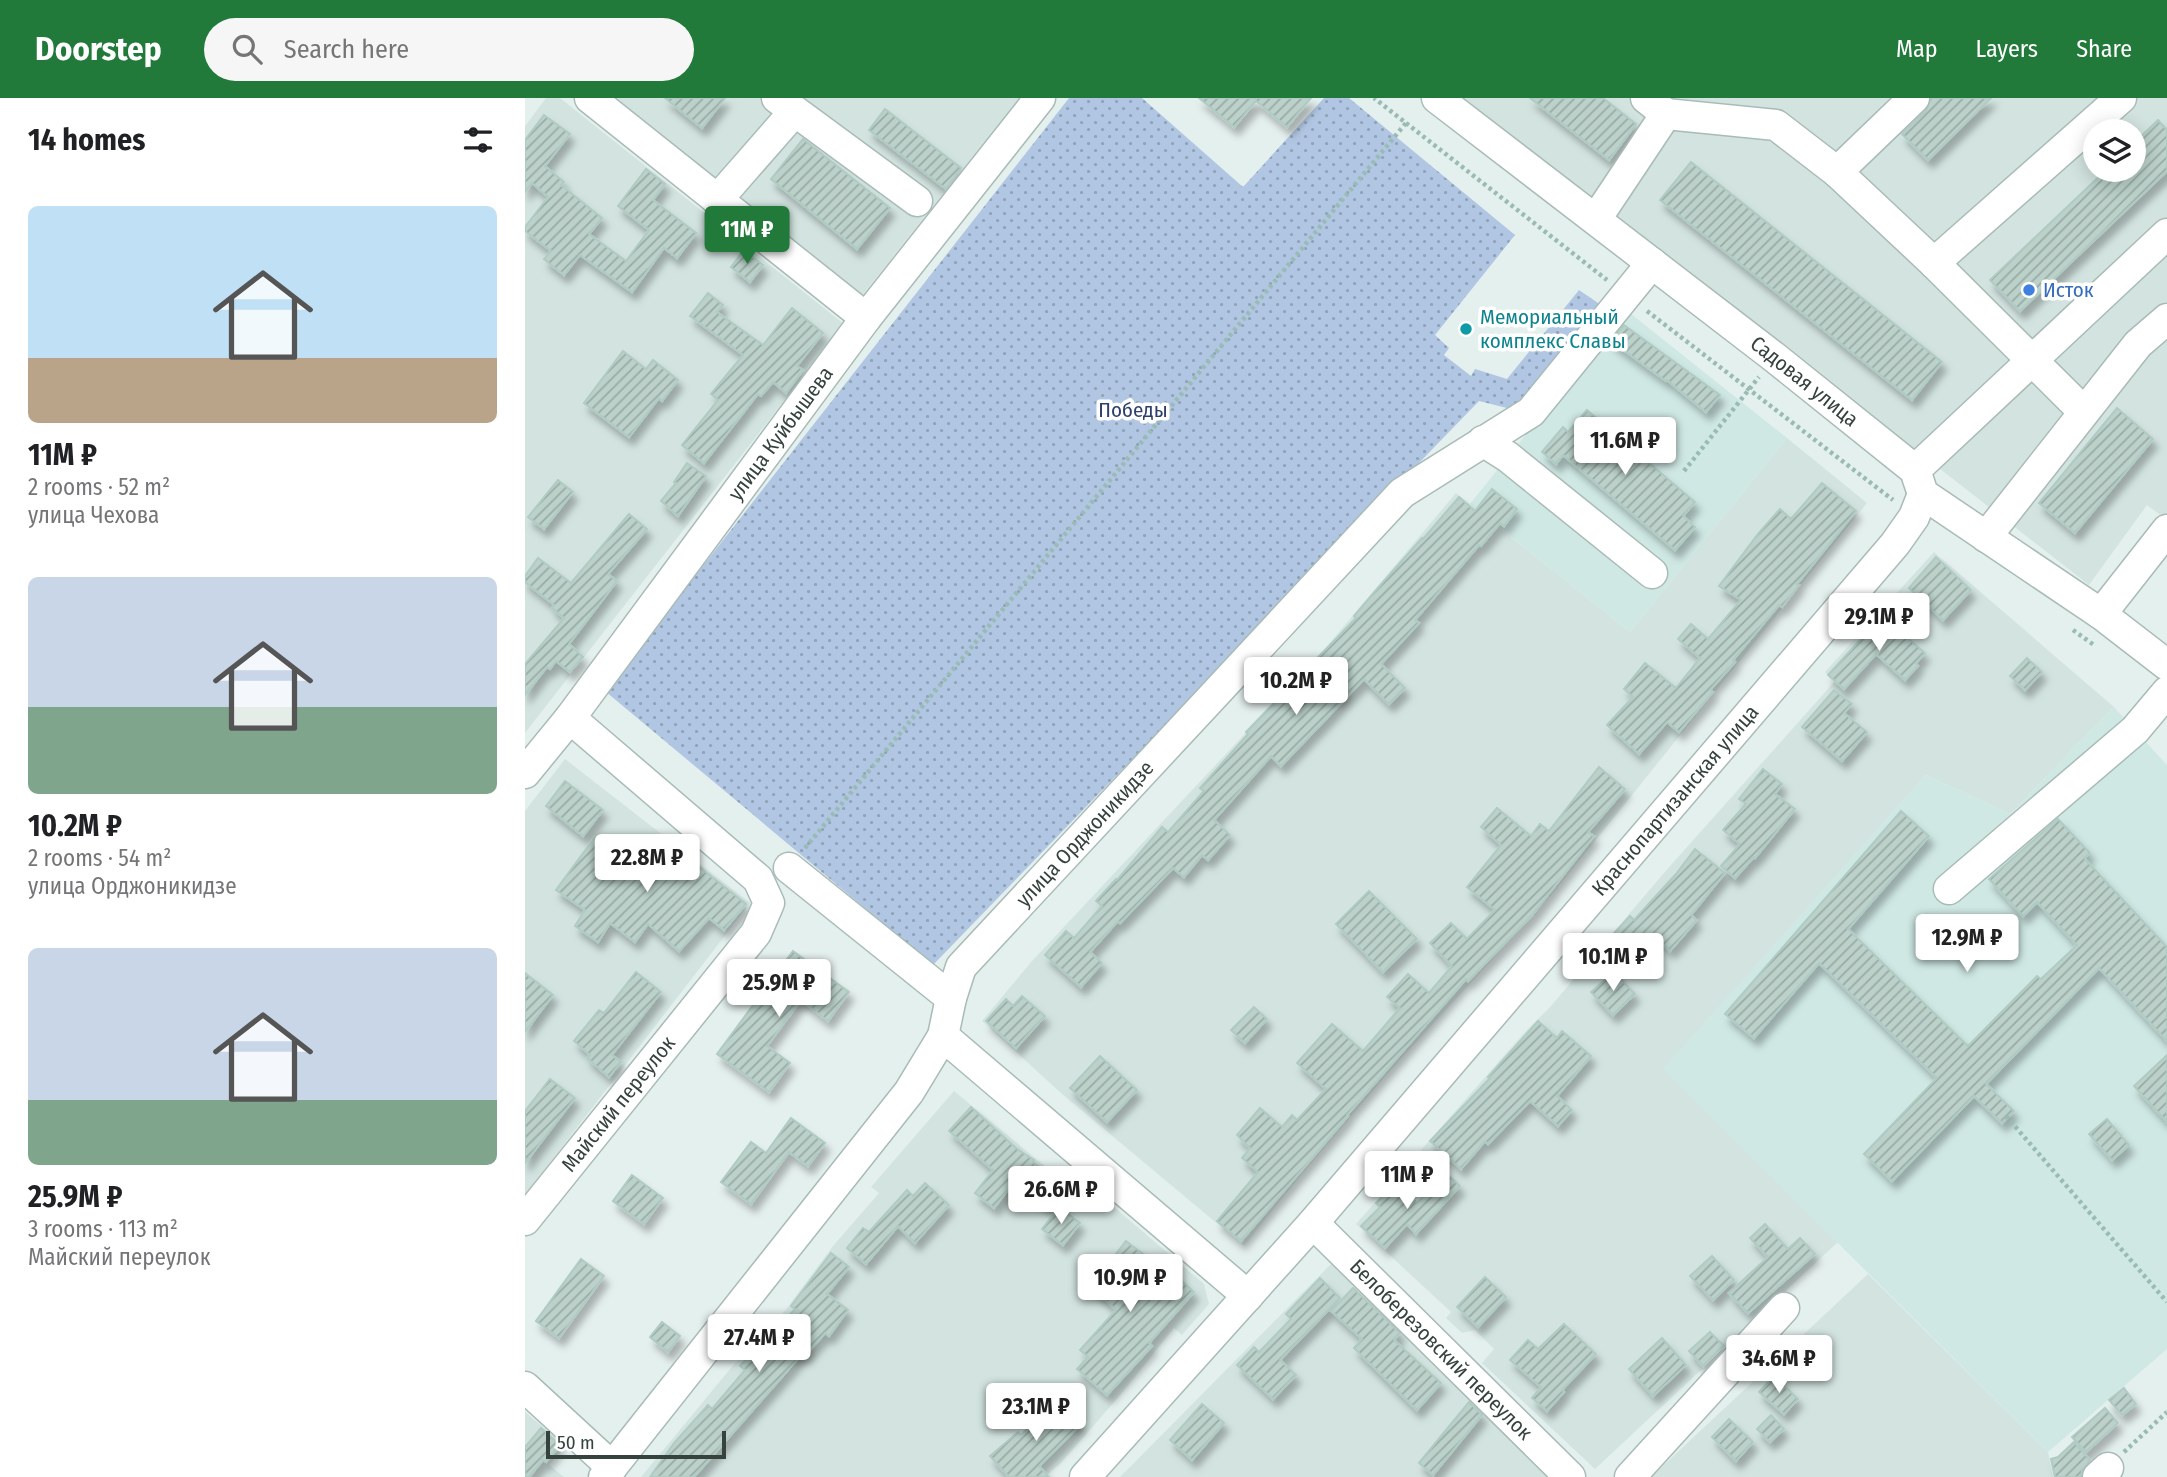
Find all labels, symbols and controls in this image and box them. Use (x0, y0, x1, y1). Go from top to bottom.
search box (204, 18, 694, 81)
text: Doorstep (35, 29, 162, 69)
icon: search (228, 30, 266, 68)
text: Search here (284, 34, 409, 65)
text: Map (1896, 35, 1938, 63)
text: Layers (1976, 35, 2038, 63)
text: Share (2076, 35, 2132, 63)
map controls (2083, 119, 2146, 182)
button: layers (2083, 119, 2146, 182)
icon: filters (459, 121, 497, 159)
text: 14 homes (28, 122, 145, 158)
pin: 11M ₽ (698, 206, 796, 266)
text: 11M ₽ (721, 215, 773, 243)
icon: home (200, 252, 326, 378)
place label: Исток (2043, 277, 2094, 303)
marker: Исток (2021, 282, 2037, 298)
place label: Мемориальный комплекс Славы (1480, 304, 1626, 354)
marker: Мемориальный комплекс Славы (1458, 321, 1474, 337)
street label: Садовая улица (1745, 331, 1864, 432)
street label: улица Куйбышева (722, 361, 839, 506)
park label: Победы (1098, 397, 1168, 423)
pin: 11.6M ₽ (1560, 418, 1690, 477)
text: 11.6M ₽ (1590, 426, 1660, 454)
text: 11M ₽ (28, 437, 97, 473)
text: 2 rooms · 52 m² (28, 473, 170, 501)
text: улица Чехова (28, 501, 159, 529)
pin: 29.1M ₽ (1814, 594, 1944, 653)
text: 29.1M ₽ (1845, 602, 1913, 630)
icon: home (200, 623, 326, 749)
pin: 10.2M ₽ (1231, 658, 1361, 717)
text: 10.2M ₽ (1260, 666, 1332, 694)
street label: Краснопартизанская улица (1586, 700, 1764, 901)
street label: улица Орджоникидзе (1011, 755, 1159, 912)
text: 10.2M ₽ (28, 808, 122, 844)
pin: 22.8M ₽ (582, 834, 712, 894)
text: 22.8M ₽ (611, 843, 683, 871)
text: 2 rooms · 54 m² (28, 844, 171, 872)
text: улица Орджоникидзе (28, 872, 237, 900)
pin: 12.9M ₽ (1902, 914, 2032, 974)
text: 12.9M ₽ (1932, 923, 2002, 951)
pin: 10.1M ₽ (1548, 934, 1678, 993)
text: 10.1M ₽ (1579, 942, 1647, 970)
pin: 25.9M ₽ (714, 960, 844, 1019)
text: 25.9M ₽ (743, 968, 815, 996)
icon: home (200, 994, 326, 1120)
street label: Майский переулок (556, 1031, 681, 1177)
pin: 11M ₽ (1358, 1152, 1456, 1211)
text: 11M ₽ (1381, 1160, 1433, 1188)
pin: 26.6M ₽ (996, 1166, 1126, 1226)
text: 26.6M ₽ (1024, 1175, 1098, 1203)
text: 25.9M ₽ (28, 1179, 122, 1215)
text: 3 rooms · 113 m² (28, 1215, 178, 1243)
text: Майский переулок (28, 1243, 210, 1271)
pin: 10.9M ₽ (1065, 1254, 1195, 1314)
street label: Белоберезовский переулок (1344, 1254, 1538, 1445)
text: 10.9M ₽ (1094, 1263, 1166, 1291)
pin: 27.4M ₽ (694, 1314, 824, 1374)
text: 27.4M ₽ (724, 1323, 794, 1351)
pin: 34.6M ₽ (1714, 1336, 1844, 1395)
text: 34.6M ₽ (1742, 1344, 1816, 1372)
pin: 23.1M ₽ (971, 1384, 1101, 1443)
text: 23.1M ₽ (1002, 1392, 1070, 1420)
scale bar (546, 1428, 726, 1460)
text: 50 m (557, 1431, 595, 1454)

